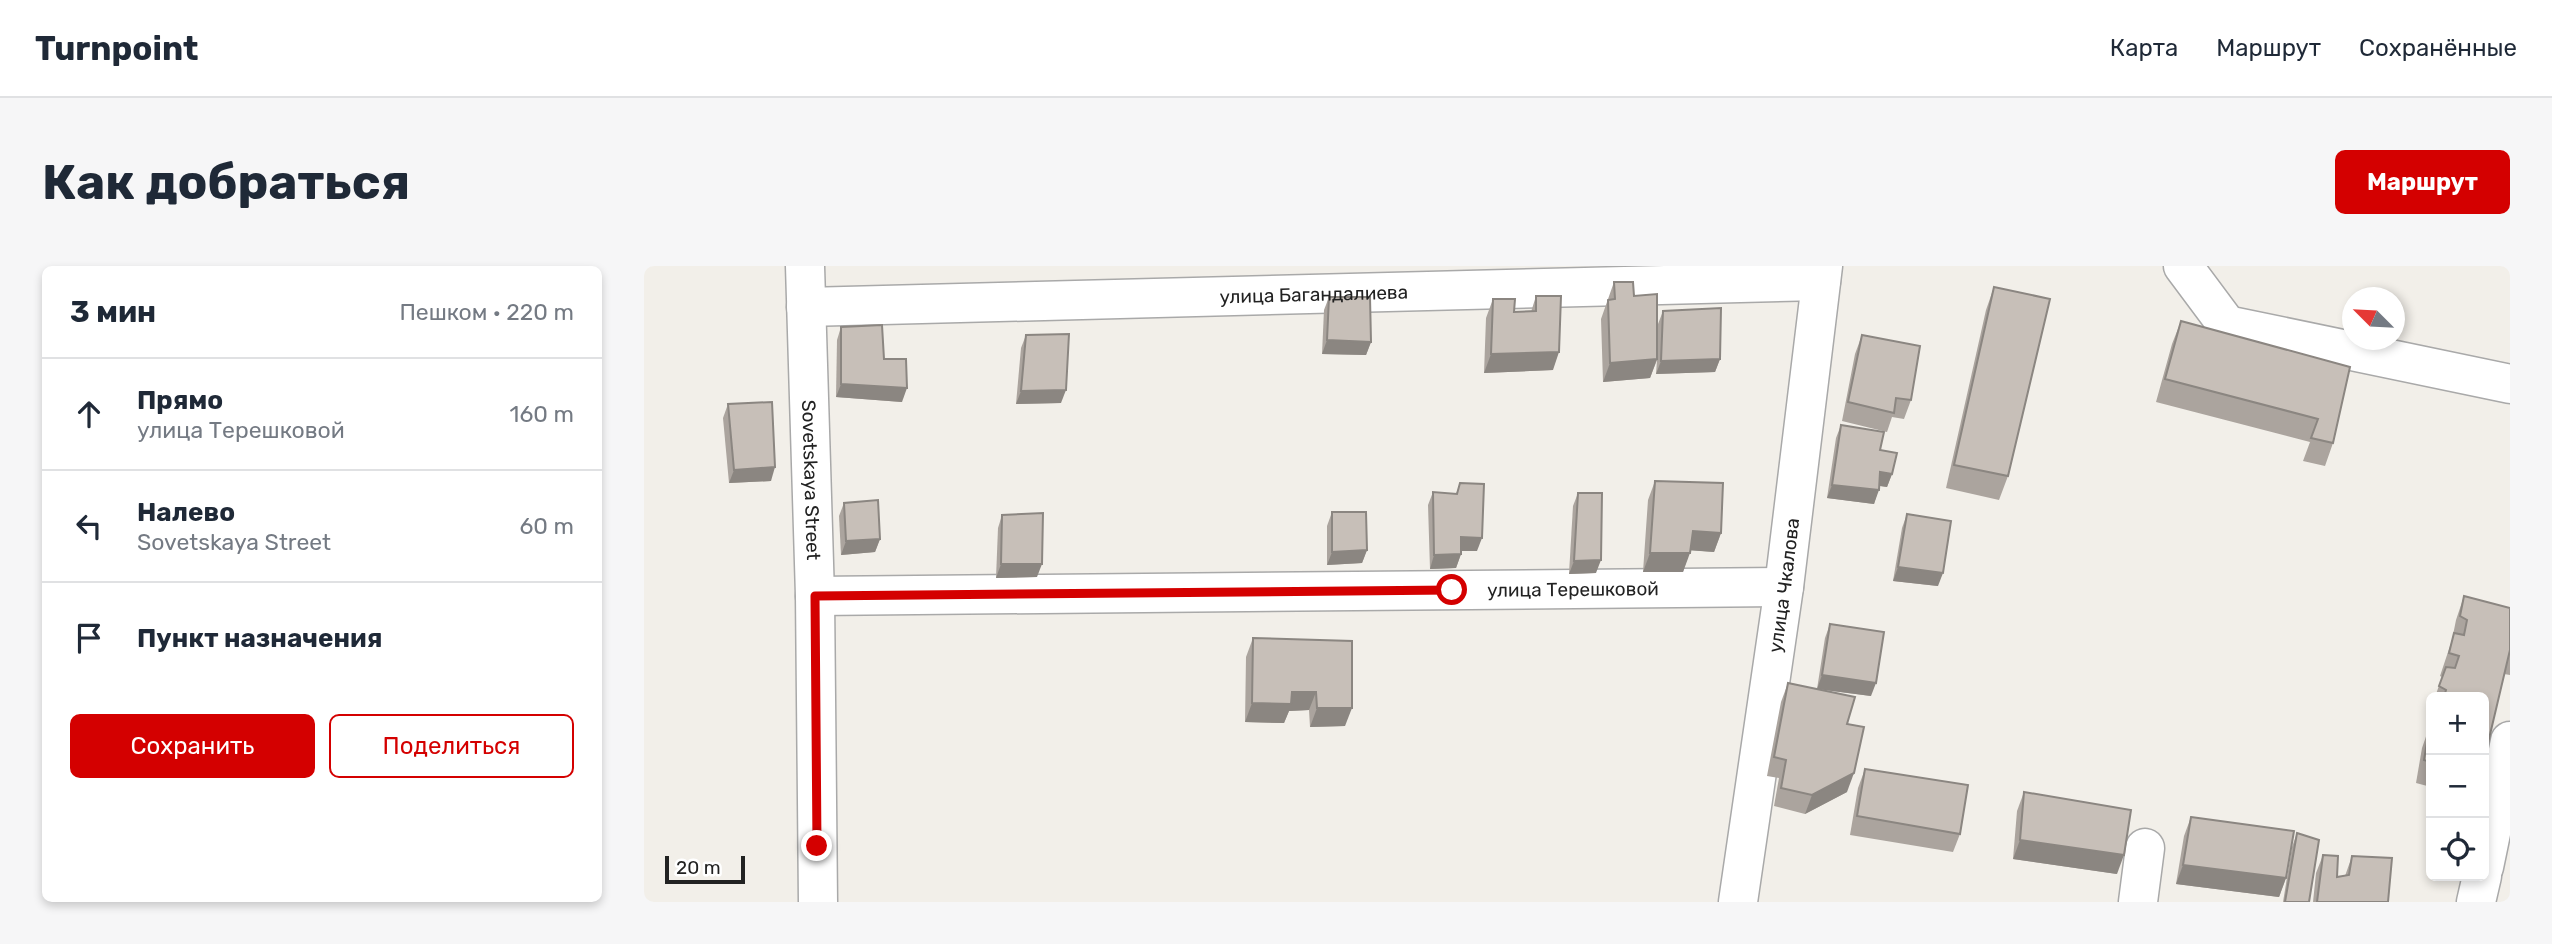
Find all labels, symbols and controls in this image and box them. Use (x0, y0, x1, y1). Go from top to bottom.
text: Turnpoint (35, 29, 198, 68)
text: Карта (2110, 34, 2178, 62)
text: Маршрут (2216, 34, 2321, 62)
text: Сохранённые (2359, 34, 2517, 62)
button: Маршрут (2335, 150, 2510, 214)
text: Как добраться (42, 153, 410, 211)
street label: улица Багандалиева (1219, 280, 1408, 308)
north arrow (2342, 287, 2405, 350)
text: 3 мин (70, 294, 156, 330)
text: Пешком · 220 m (399, 298, 574, 326)
text: Прямо (137, 385, 223, 416)
icon: ahead (70, 395, 108, 433)
street label: Sovetskaya Street (798, 399, 825, 561)
text: 160 m (510, 400, 574, 428)
text: улица Терешковой (137, 416, 345, 444)
text: Налево (137, 497, 235, 528)
icon: left (70, 507, 108, 545)
text: 60 m (519, 512, 574, 540)
street label: улица Чкалова (1763, 517, 1804, 654)
text: Sovetskaya Street (137, 528, 331, 556)
route start (1436, 574, 1467, 605)
street label: улица Терешковой (1487, 577, 1659, 601)
icon: arrive (70, 619, 108, 657)
text: Пункт назначения (137, 623, 382, 654)
map controls (2426, 692, 2489, 881)
button: + (2426, 692, 2489, 755)
button: Сохранить (70, 714, 315, 778)
button: Поделиться (329, 714, 574, 778)
button: − (2426, 755, 2489, 818)
button: locate (2426, 818, 2489, 881)
route end (801, 830, 832, 861)
scale bar (665, 853, 746, 885)
text: 20 m (676, 856, 721, 879)

